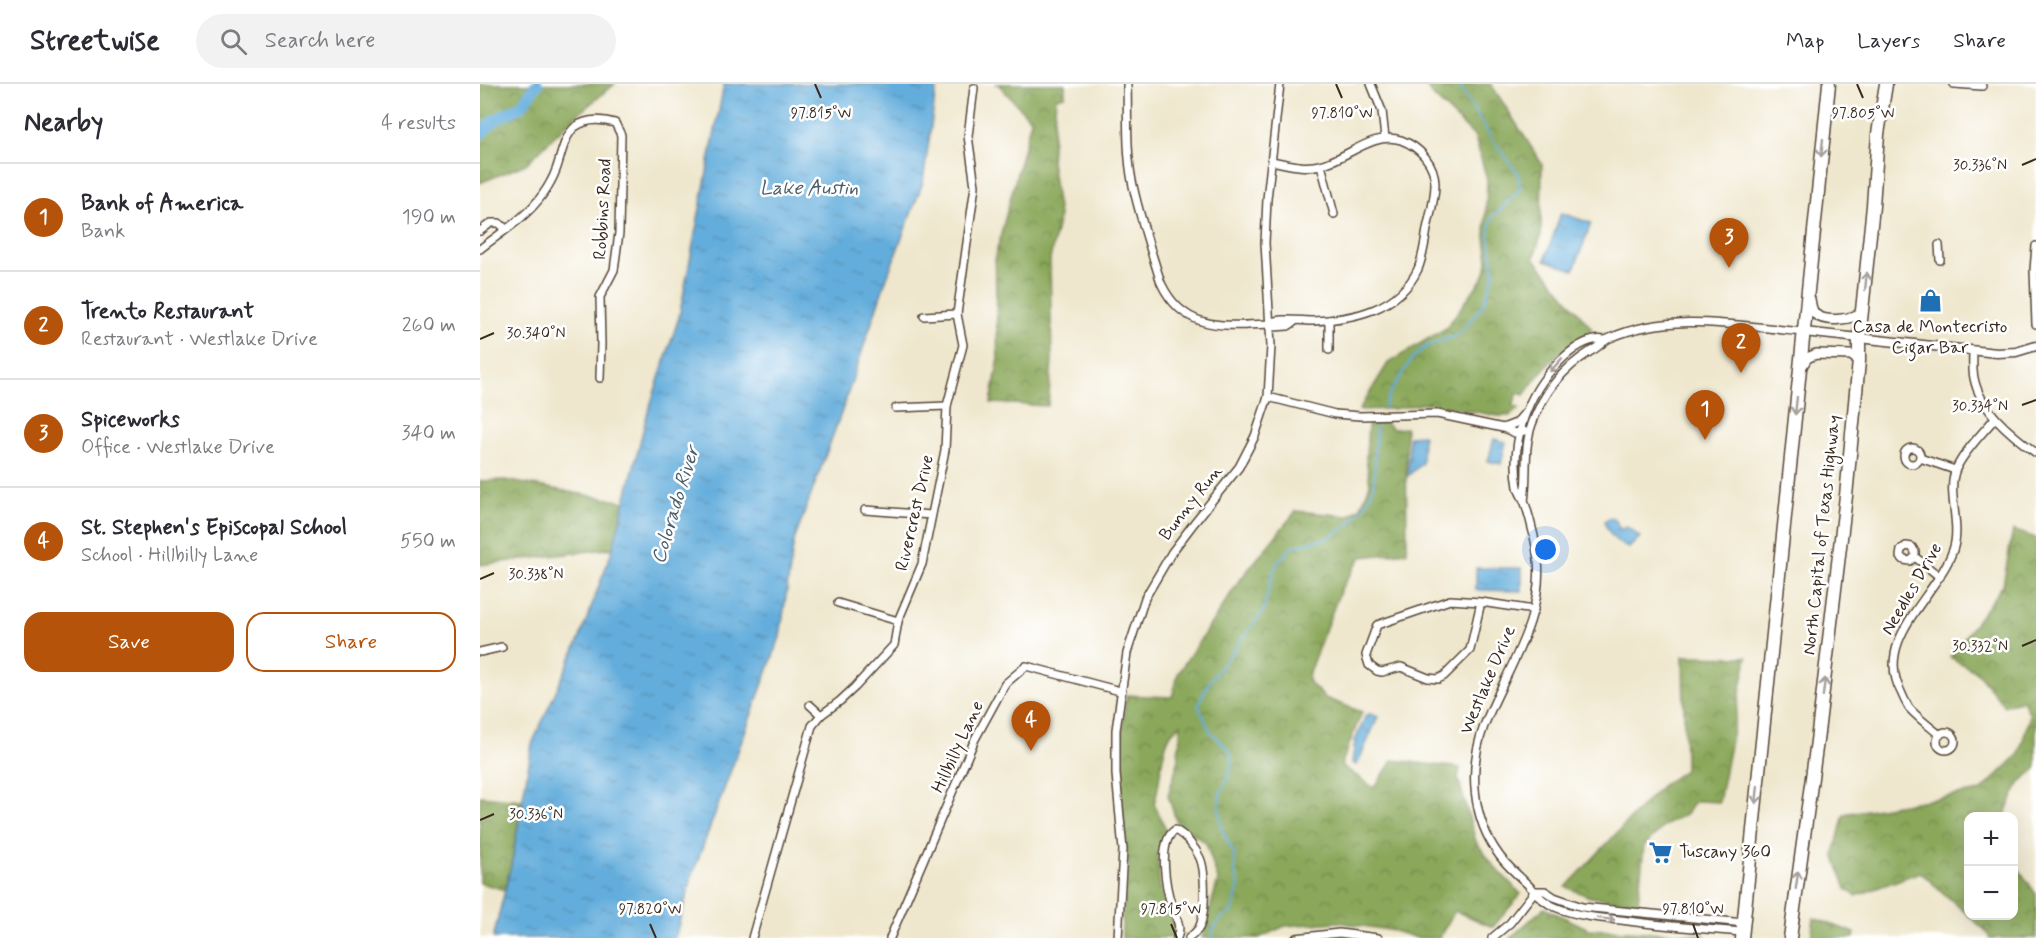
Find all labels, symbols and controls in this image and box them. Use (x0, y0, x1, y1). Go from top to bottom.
search box (196, 14, 616, 68)
text: Streetwise (30, 23, 160, 60)
icon: search (217, 25, 250, 58)
text: Search here (265, 27, 375, 55)
text: Map (1786, 27, 1824, 55)
text: Layers (1857, 27, 1920, 55)
text: Share (1953, 27, 2006, 55)
text: 97.815°W (791, 104, 851, 124)
text: 97.810°W (1311, 104, 1373, 124)
text: 97.805°W (1832, 104, 1894, 124)
text: Nearby (24, 106, 103, 140)
text: 4 results (381, 110, 456, 137)
one-way arrow (1816, 138, 1827, 158)
text: 30.336°N (1953, 156, 2007, 176)
street label: Robbins Road (588, 158, 618, 260)
water label: Lake Austin (760, 175, 858, 202)
text: Bank of America (81, 190, 243, 218)
text: 1 (39, 204, 48, 231)
text: 190 m (402, 204, 456, 231)
text: Bank (81, 218, 125, 245)
pin: 3 (1710, 218, 1748, 268)
one-way arrow (1861, 271, 1872, 291)
shop icon: Casa de Montecristo Cigar Bar (1917, 288, 1943, 314)
text: Trento Restaurant (81, 298, 254, 326)
text: 2 (39, 312, 48, 339)
text: 260 m (402, 312, 456, 339)
place label: Casa de Montecristo Cigar Bar (1852, 315, 2008, 362)
text: 30.340°N (507, 324, 565, 344)
pin: 2 (1722, 324, 1760, 373)
text: Restaurant · Westlake Drive (81, 326, 318, 353)
one-way arrow (1549, 358, 1563, 373)
pin: 1 (1686, 390, 1724, 440)
one-way arrow (1790, 396, 1801, 416)
text: 30.334°N (1952, 397, 2008, 417)
text: Spiceworks (81, 406, 180, 434)
street label: North Capital of Texas Highway (1797, 414, 1848, 656)
text: 3 (39, 420, 48, 447)
text: 340 m (401, 420, 456, 447)
text: Office · Westlake Drive (81, 434, 275, 461)
water label: Colorado River (645, 440, 707, 567)
street label: Rivercrest Drive (890, 453, 940, 573)
street label: Bunny Run (1154, 460, 1228, 546)
text: St. Stephen's Episcopal School (81, 514, 347, 542)
text: 4 (38, 528, 49, 555)
text: 550 m (400, 528, 456, 555)
your location (1531, 535, 1560, 564)
street label: Needles Drive (1876, 538, 1948, 640)
text: School · Hillbilly Lane (81, 542, 258, 569)
text: 30.338°N (508, 565, 564, 585)
button: Save (24, 612, 234, 672)
button: Share (246, 612, 456, 672)
street label: Westlake Drive (1454, 622, 1522, 738)
text: 30.332°N (1952, 637, 2008, 657)
one-way arrow (1818, 677, 1829, 697)
street label: Hillbilly Lane (926, 697, 990, 797)
pin: 4 (1012, 702, 1050, 751)
one-way arrow (1751, 785, 1762, 805)
text: 30.336°N (509, 805, 563, 825)
map controls (1964, 812, 2018, 920)
button: + (1964, 812, 2018, 866)
supermarket icon: Tuscany 360 (1648, 839, 1674, 865)
place label: Tuscany 360 (1679, 840, 1771, 864)
button: − (1964, 866, 2018, 920)
one-way arrow (1792, 871, 1803, 890)
text: 97.820°W (619, 900, 681, 920)
text: 97.815°W (1141, 900, 1201, 920)
text: 97.810°W (1662, 900, 1724, 920)
one-way arrow (1596, 913, 1616, 924)

